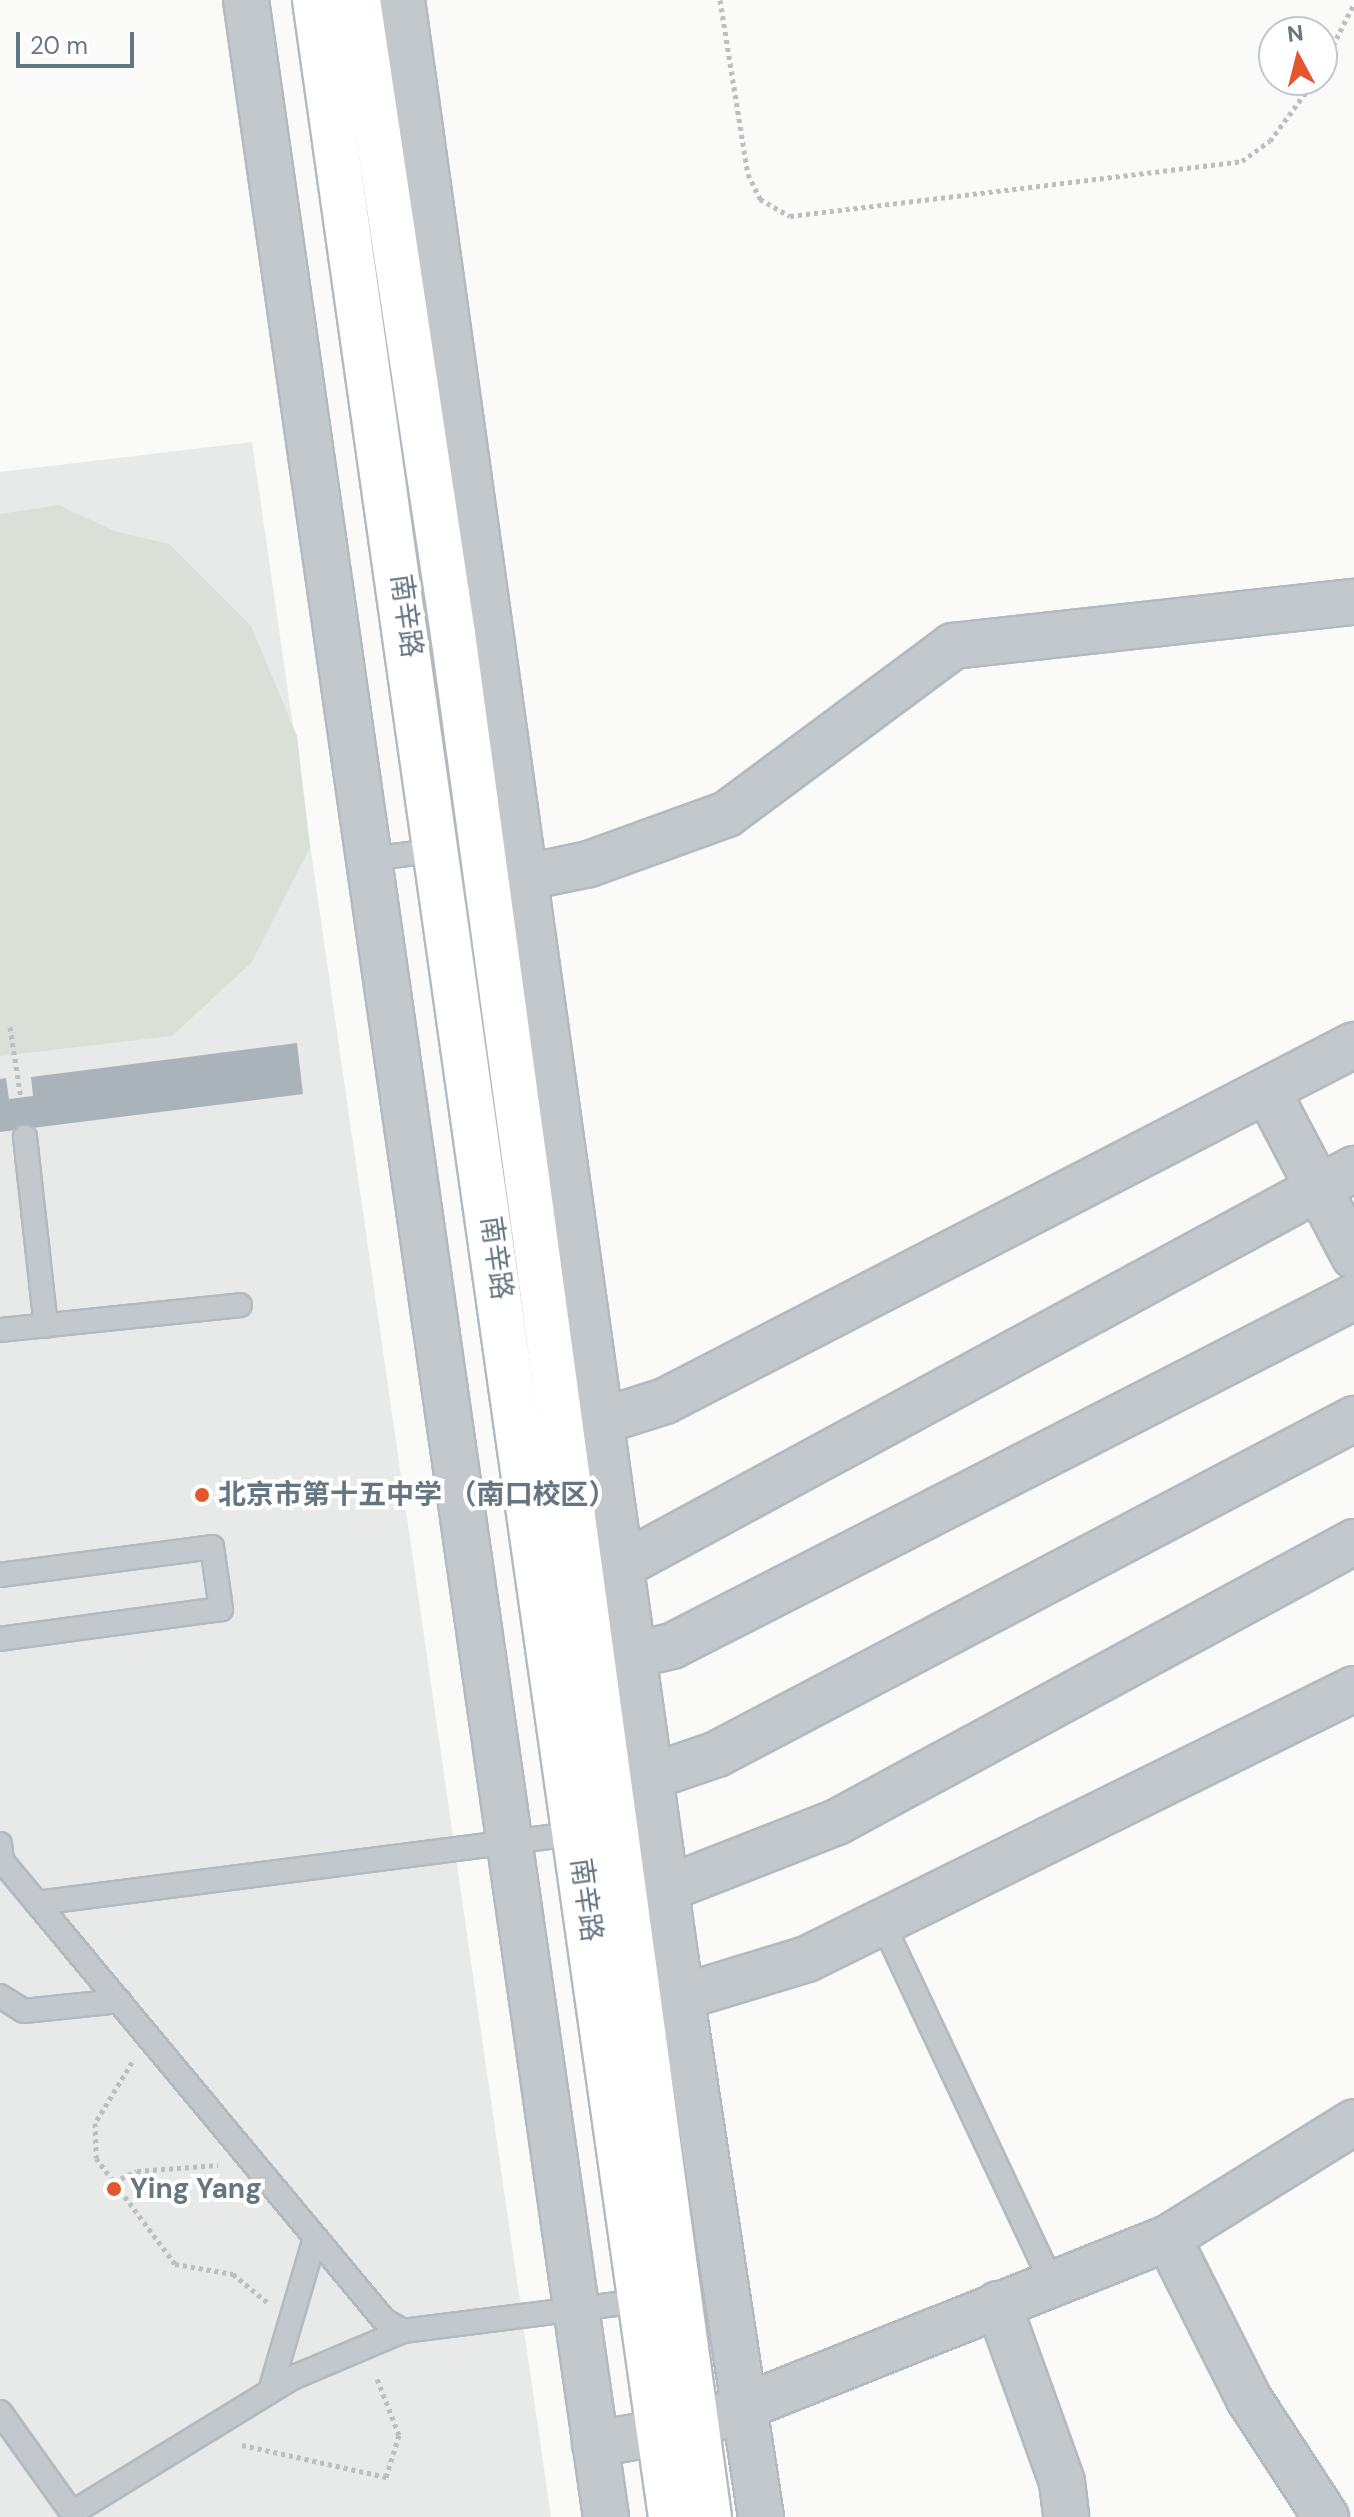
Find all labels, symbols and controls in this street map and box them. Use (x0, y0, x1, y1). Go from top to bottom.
scale bar (20, 16, 138, 66)
north arrow (1258, 16, 1338, 96)
text: N (1286, 18, 1305, 49)
text: 20 m (30, 30, 88, 61)
street label: 南辛路 (384, 572, 428, 660)
street label: 南辛路 (474, 1214, 518, 1302)
place label: 北京市第十五中学 （南口校区） (218, 1478, 617, 1512)
marker: 北京市第十五中学 （南口校区） (193, 1486, 211, 1504)
street label: 南辛路 (564, 1856, 608, 1944)
place label: Ying Yang (130, 2172, 262, 2206)
marker: Ying Yang (105, 2180, 123, 2198)

